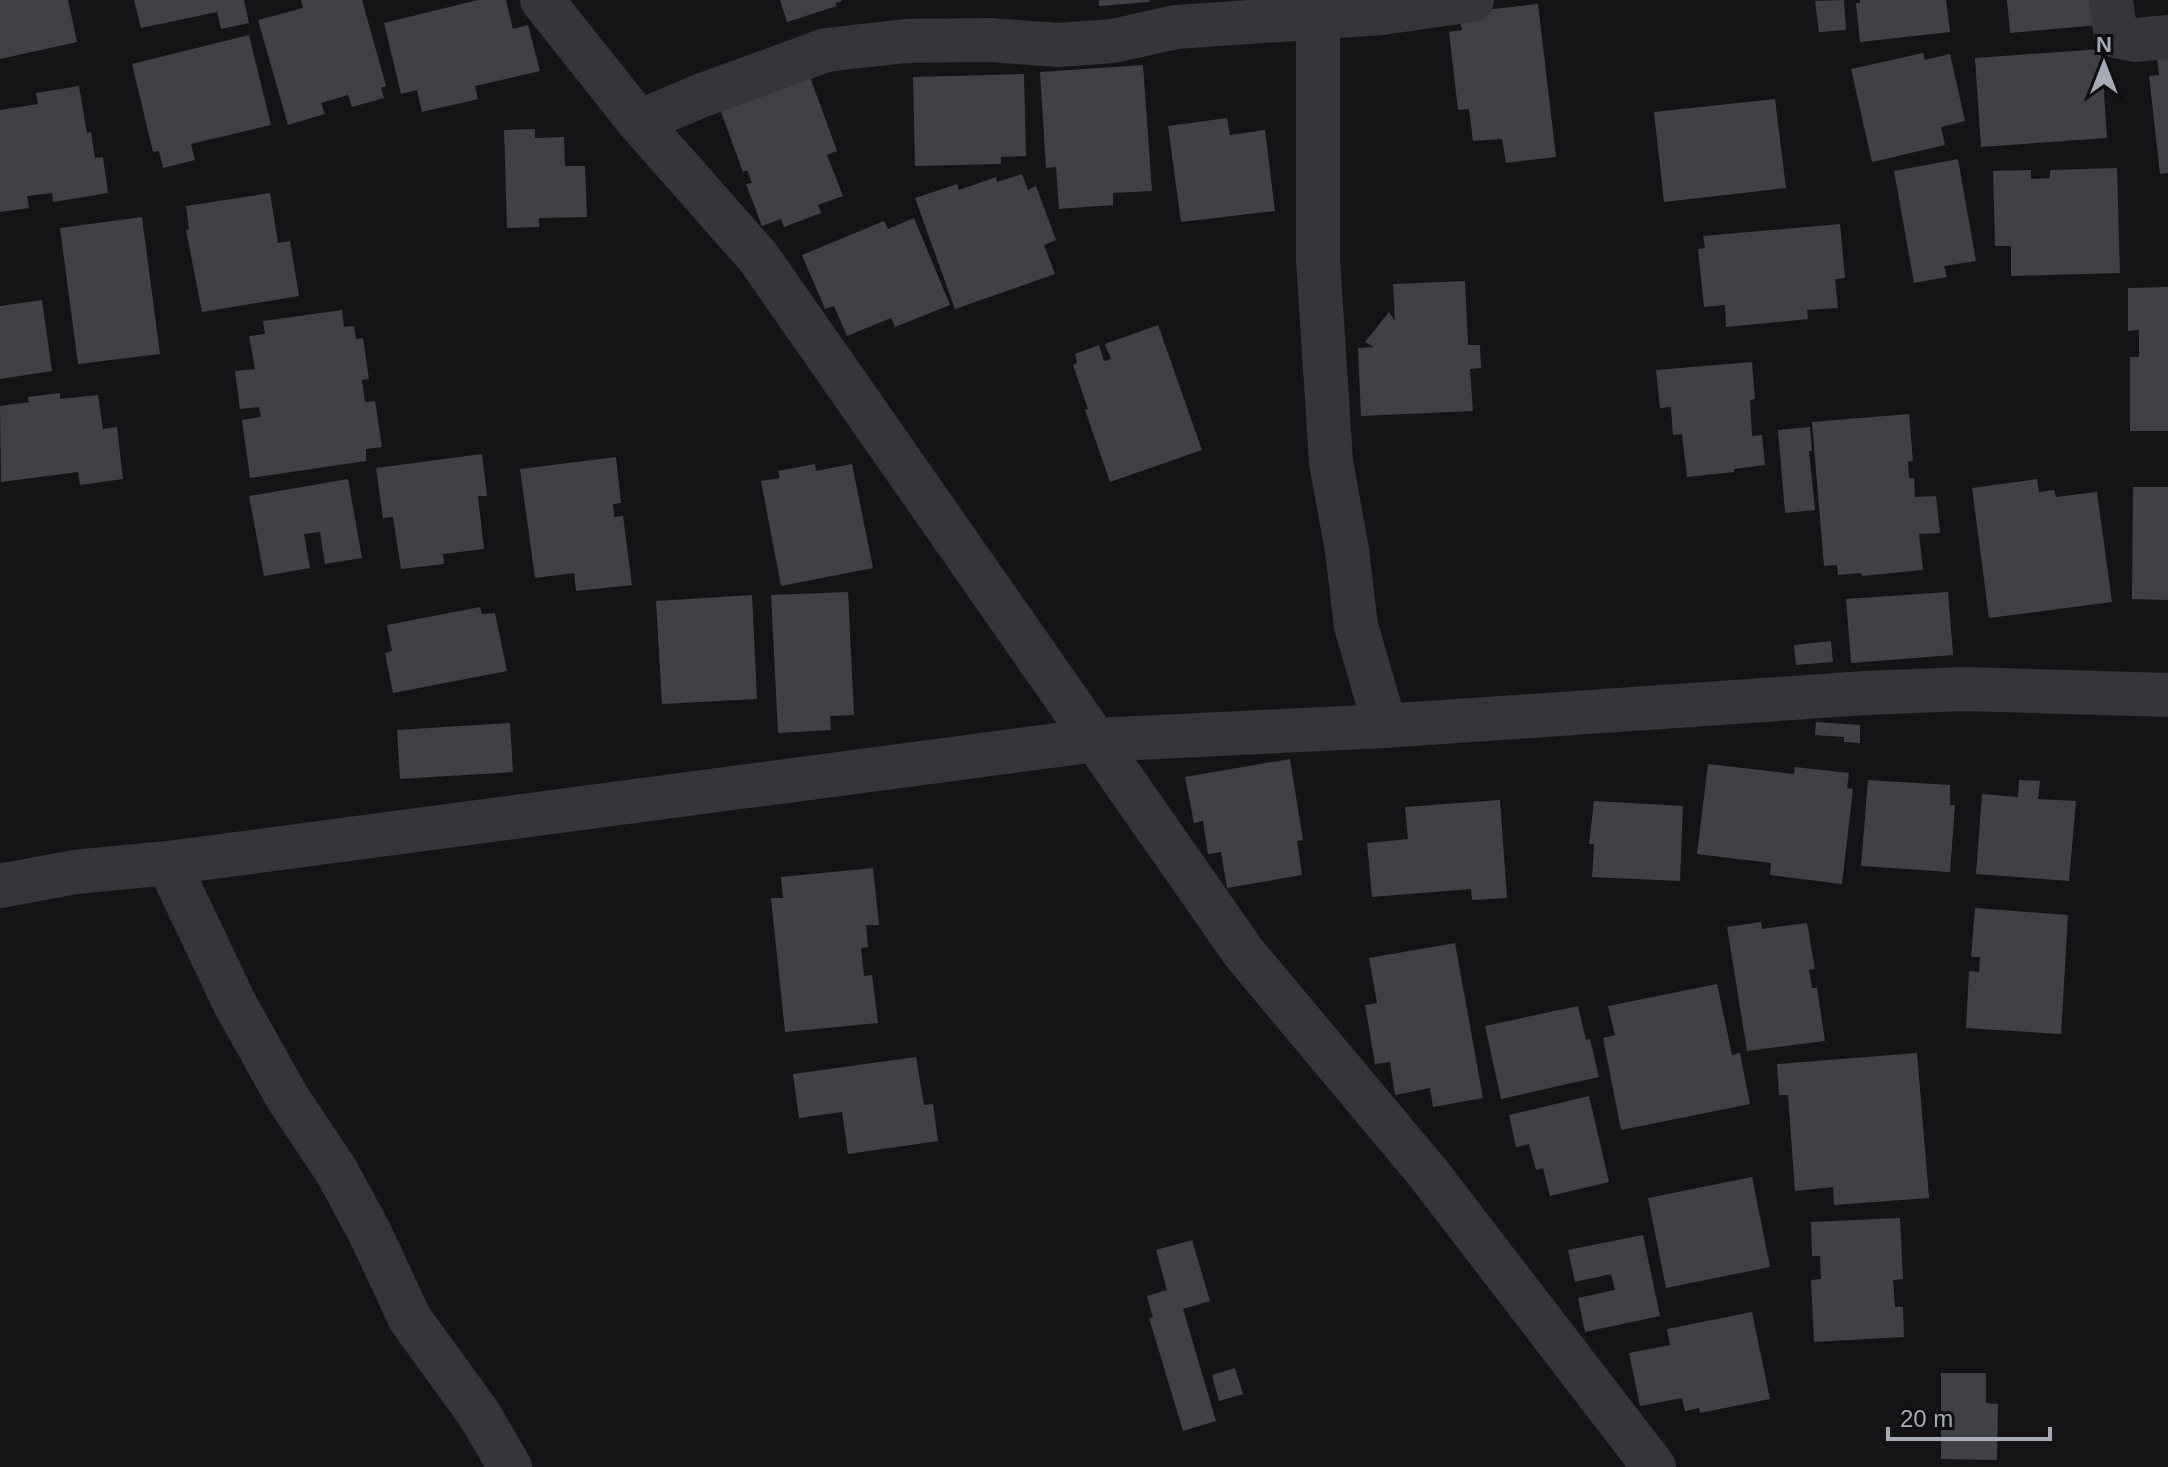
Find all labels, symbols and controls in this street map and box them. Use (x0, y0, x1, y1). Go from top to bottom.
north arrow (2064, 24, 2144, 104)
text: N (2096, 32, 2112, 57)
scale bar (1888, 1391, 2050, 1441)
text: 20 m (1900, 1405, 1953, 1432)

